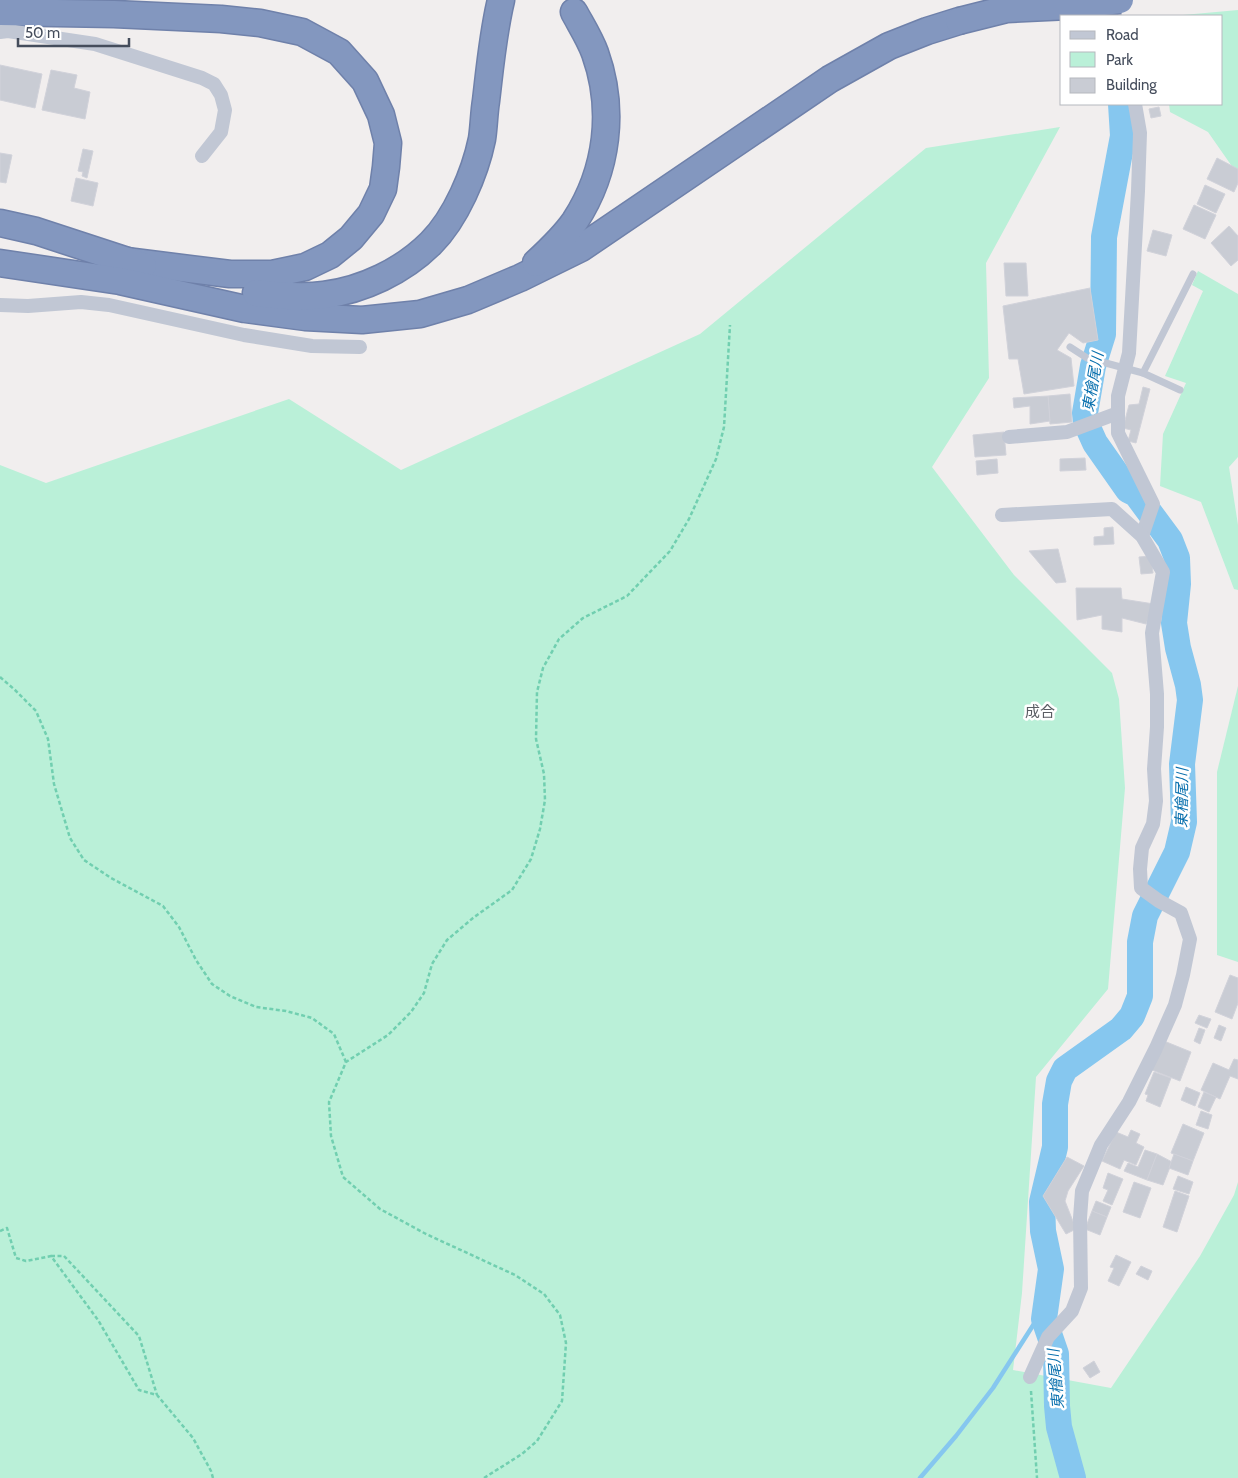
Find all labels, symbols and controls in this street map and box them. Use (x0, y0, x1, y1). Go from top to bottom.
scale bar (18, 15, 129, 47)
legend (1060, 15, 1223, 105)
text: 50 m (25, 24, 60, 42)
text: Road (1106, 26, 1139, 44)
text: Park (1106, 51, 1133, 69)
text: Building (1106, 76, 1157, 94)
water label: 東檜尾川 (1079, 349, 1107, 413)
district label: 成合 (1025, 703, 1055, 721)
water label: 東檜尾川 (1172, 766, 1192, 828)
water label: 東檜尾川 (1044, 1346, 1068, 1410)

